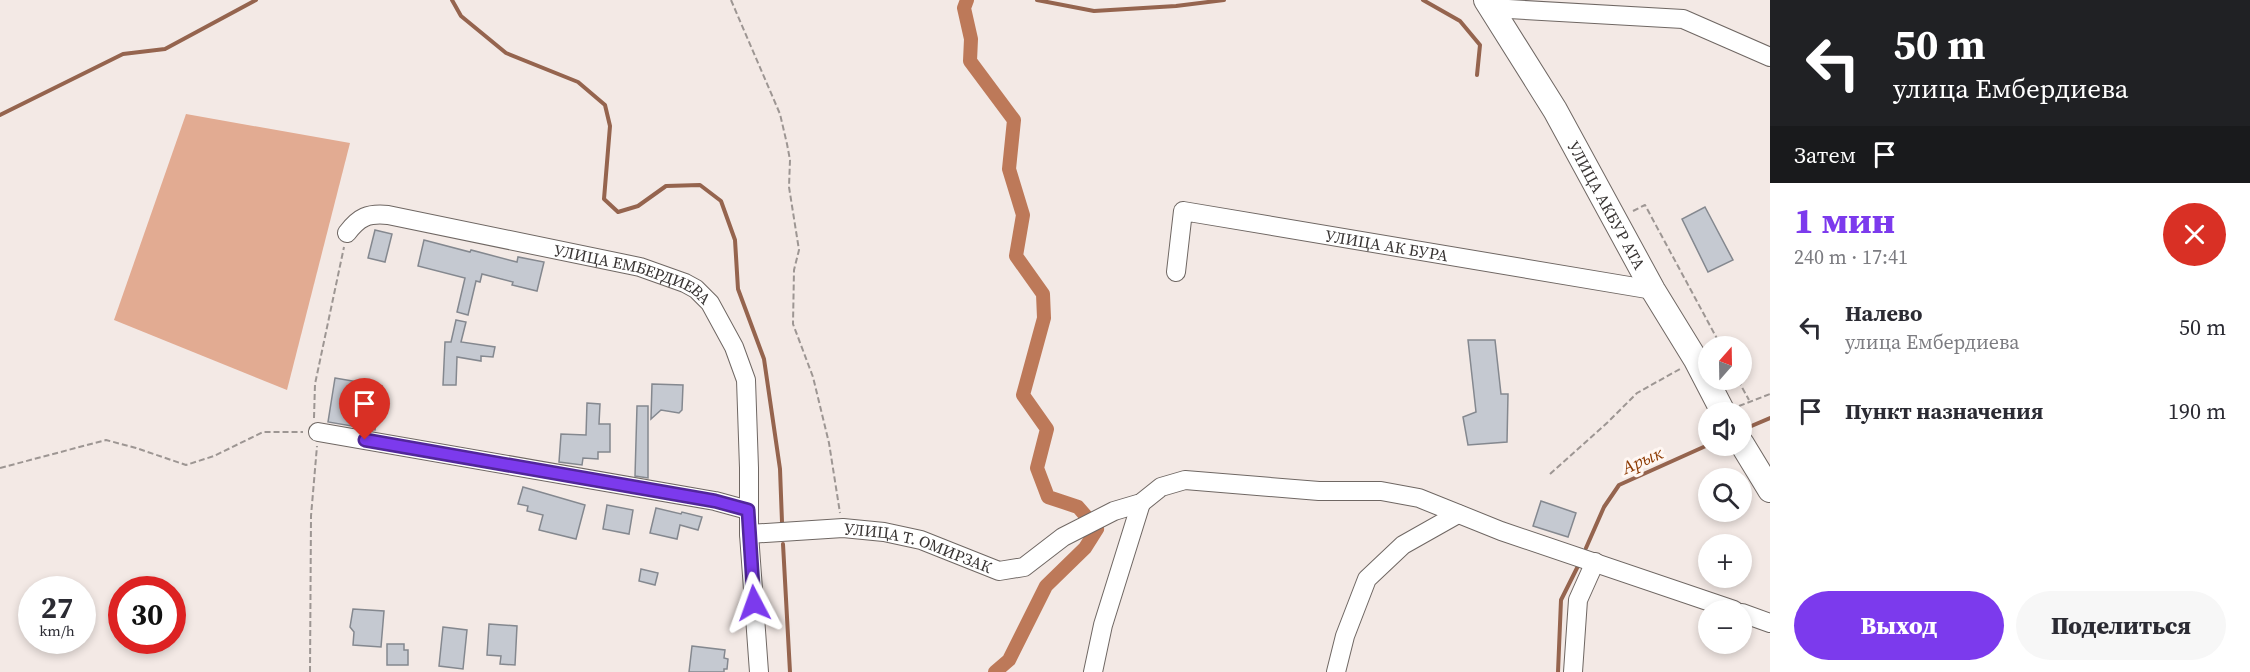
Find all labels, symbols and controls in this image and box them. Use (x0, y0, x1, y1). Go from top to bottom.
text: 50 m (1893, 15, 1986, 73)
icon: left (1794, 24, 1872, 102)
text: улица Ембердиева (1893, 70, 2129, 107)
street label: УЛИЦА АКБУР АТА (1563, 137, 1651, 274)
icon: arrive (1868, 138, 1901, 171)
text: Затем (1794, 140, 1856, 170)
text: 1 мин (1794, 196, 1895, 245)
button: close (2163, 203, 2226, 266)
street label: УЛИЦА АК БУРА (1324, 224, 1450, 266)
street label: УЛИЦА ЕМБЕРДИЕВА (552, 239, 716, 309)
text: 240 m · 17:41 (1794, 243, 1908, 271)
text: Налево (1845, 298, 1922, 328)
icon: left (1794, 311, 1827, 344)
text: 50 m (2179, 312, 2226, 342)
text: улица Ембердиева (1845, 328, 2020, 356)
north arrow (1698, 336, 1752, 390)
map controls (1698, 336, 1752, 654)
pin (339, 378, 390, 440)
icon: arrive (348, 387, 381, 420)
icon: arrive (1794, 395, 1827, 428)
text: Пункт назначения (1845, 396, 2043, 426)
text: 190 m (2168, 396, 2226, 426)
button: sound (1698, 402, 1752, 456)
water label: Арык (1617, 440, 1667, 480)
button: search (1698, 468, 1752, 522)
street label: УЛИЦА Т. ОМИРЗАК (843, 517, 996, 578)
button: + (1698, 534, 1752, 588)
position arrow (722, 571, 786, 635)
speed limit sign: 30 (108, 576, 186, 654)
text: 27 (41, 587, 73, 628)
button: Выход (1794, 591, 2004, 660)
button: Поделиться (2016, 591, 2226, 660)
button: − (1698, 600, 1752, 654)
text: km/h (39, 620, 75, 641)

